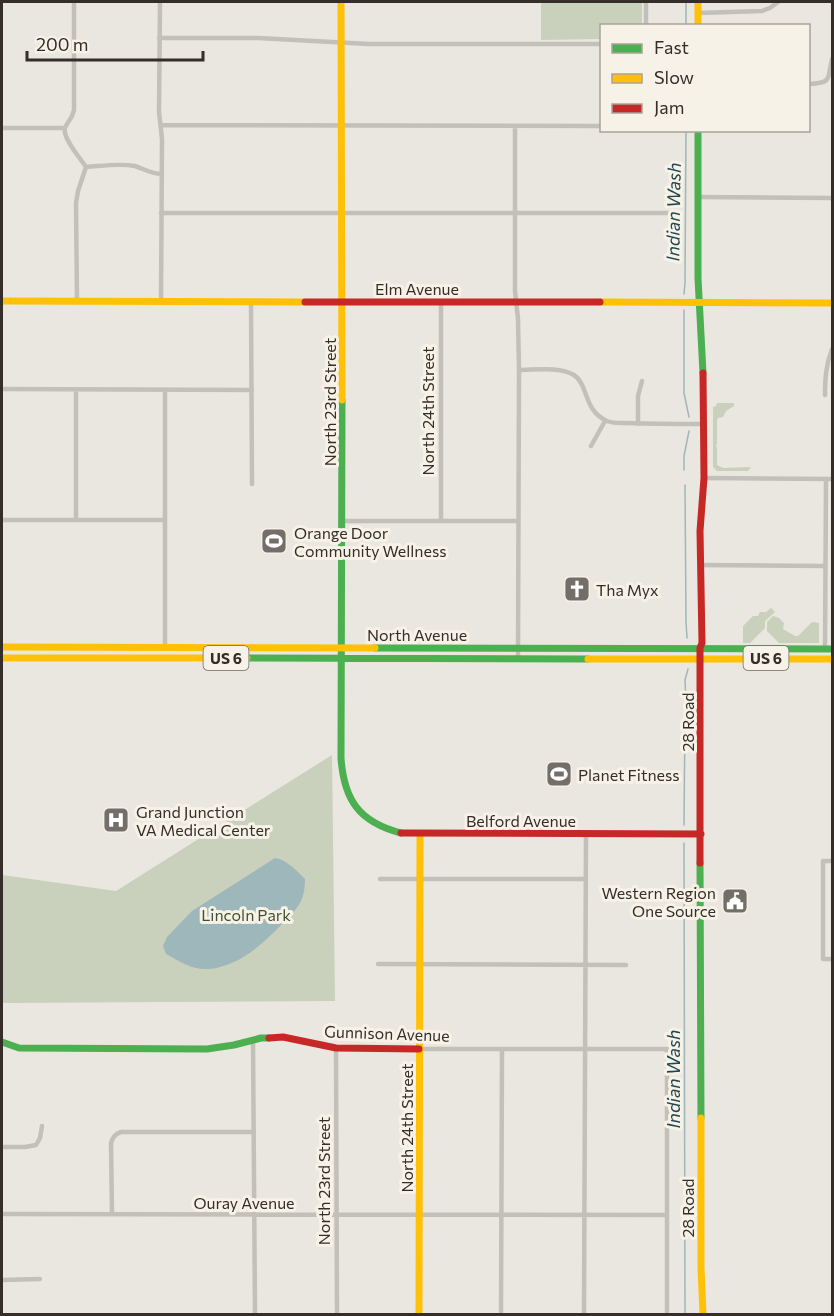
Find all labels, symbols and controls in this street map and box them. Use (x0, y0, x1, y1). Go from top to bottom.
scale bar (27, 24, 202, 62)
legend (600, 24, 810, 132)
text: 200 m (36, 33, 89, 55)
text: Fast (654, 36, 689, 58)
text: Slow (654, 66, 694, 88)
text: Jam (654, 96, 684, 118)
water label: Indian Wash (661, 162, 685, 262)
street label: Elm Avenue (375, 279, 459, 298)
street label: North 23rd Street (320, 337, 339, 466)
street label: North 24th Street (418, 346, 437, 476)
place label: Orange Door Community Wellness (294, 523, 446, 560)
sports icon: Orange Door Community Wellness (259, 526, 289, 556)
church icon: Tha Myx (562, 574, 592, 604)
place label: Tha Myx (596, 580, 659, 599)
street label: North Avenue (367, 625, 467, 644)
road number: US 6 (204, 646, 248, 670)
road number: US 6 (744, 646, 789, 670)
street label: 28 Road (678, 693, 697, 751)
sports icon: Planet Fitness (544, 759, 574, 789)
place label: Planet Fitness (578, 765, 680, 784)
place label: Grand Junction VA Medical Center (136, 802, 271, 839)
hospital icon: Grand Junction VA Medical Center (101, 805, 131, 835)
street label: Belford Avenue (466, 811, 576, 830)
place label: Western Region One Source (601, 883, 716, 920)
public building icon: Western Region One Source (720, 886, 750, 916)
park label: Lincoln Park (201, 905, 291, 924)
street label: Gunnison Avenue (324, 1021, 450, 1045)
water label: Indian Wash (662, 1030, 684, 1128)
street label: North 24th Street (397, 1063, 416, 1193)
street label: North 23rd Street (314, 1116, 333, 1245)
street label: 28 Road (678, 1179, 697, 1237)
street label: Ouray Avenue (193, 1193, 295, 1212)

